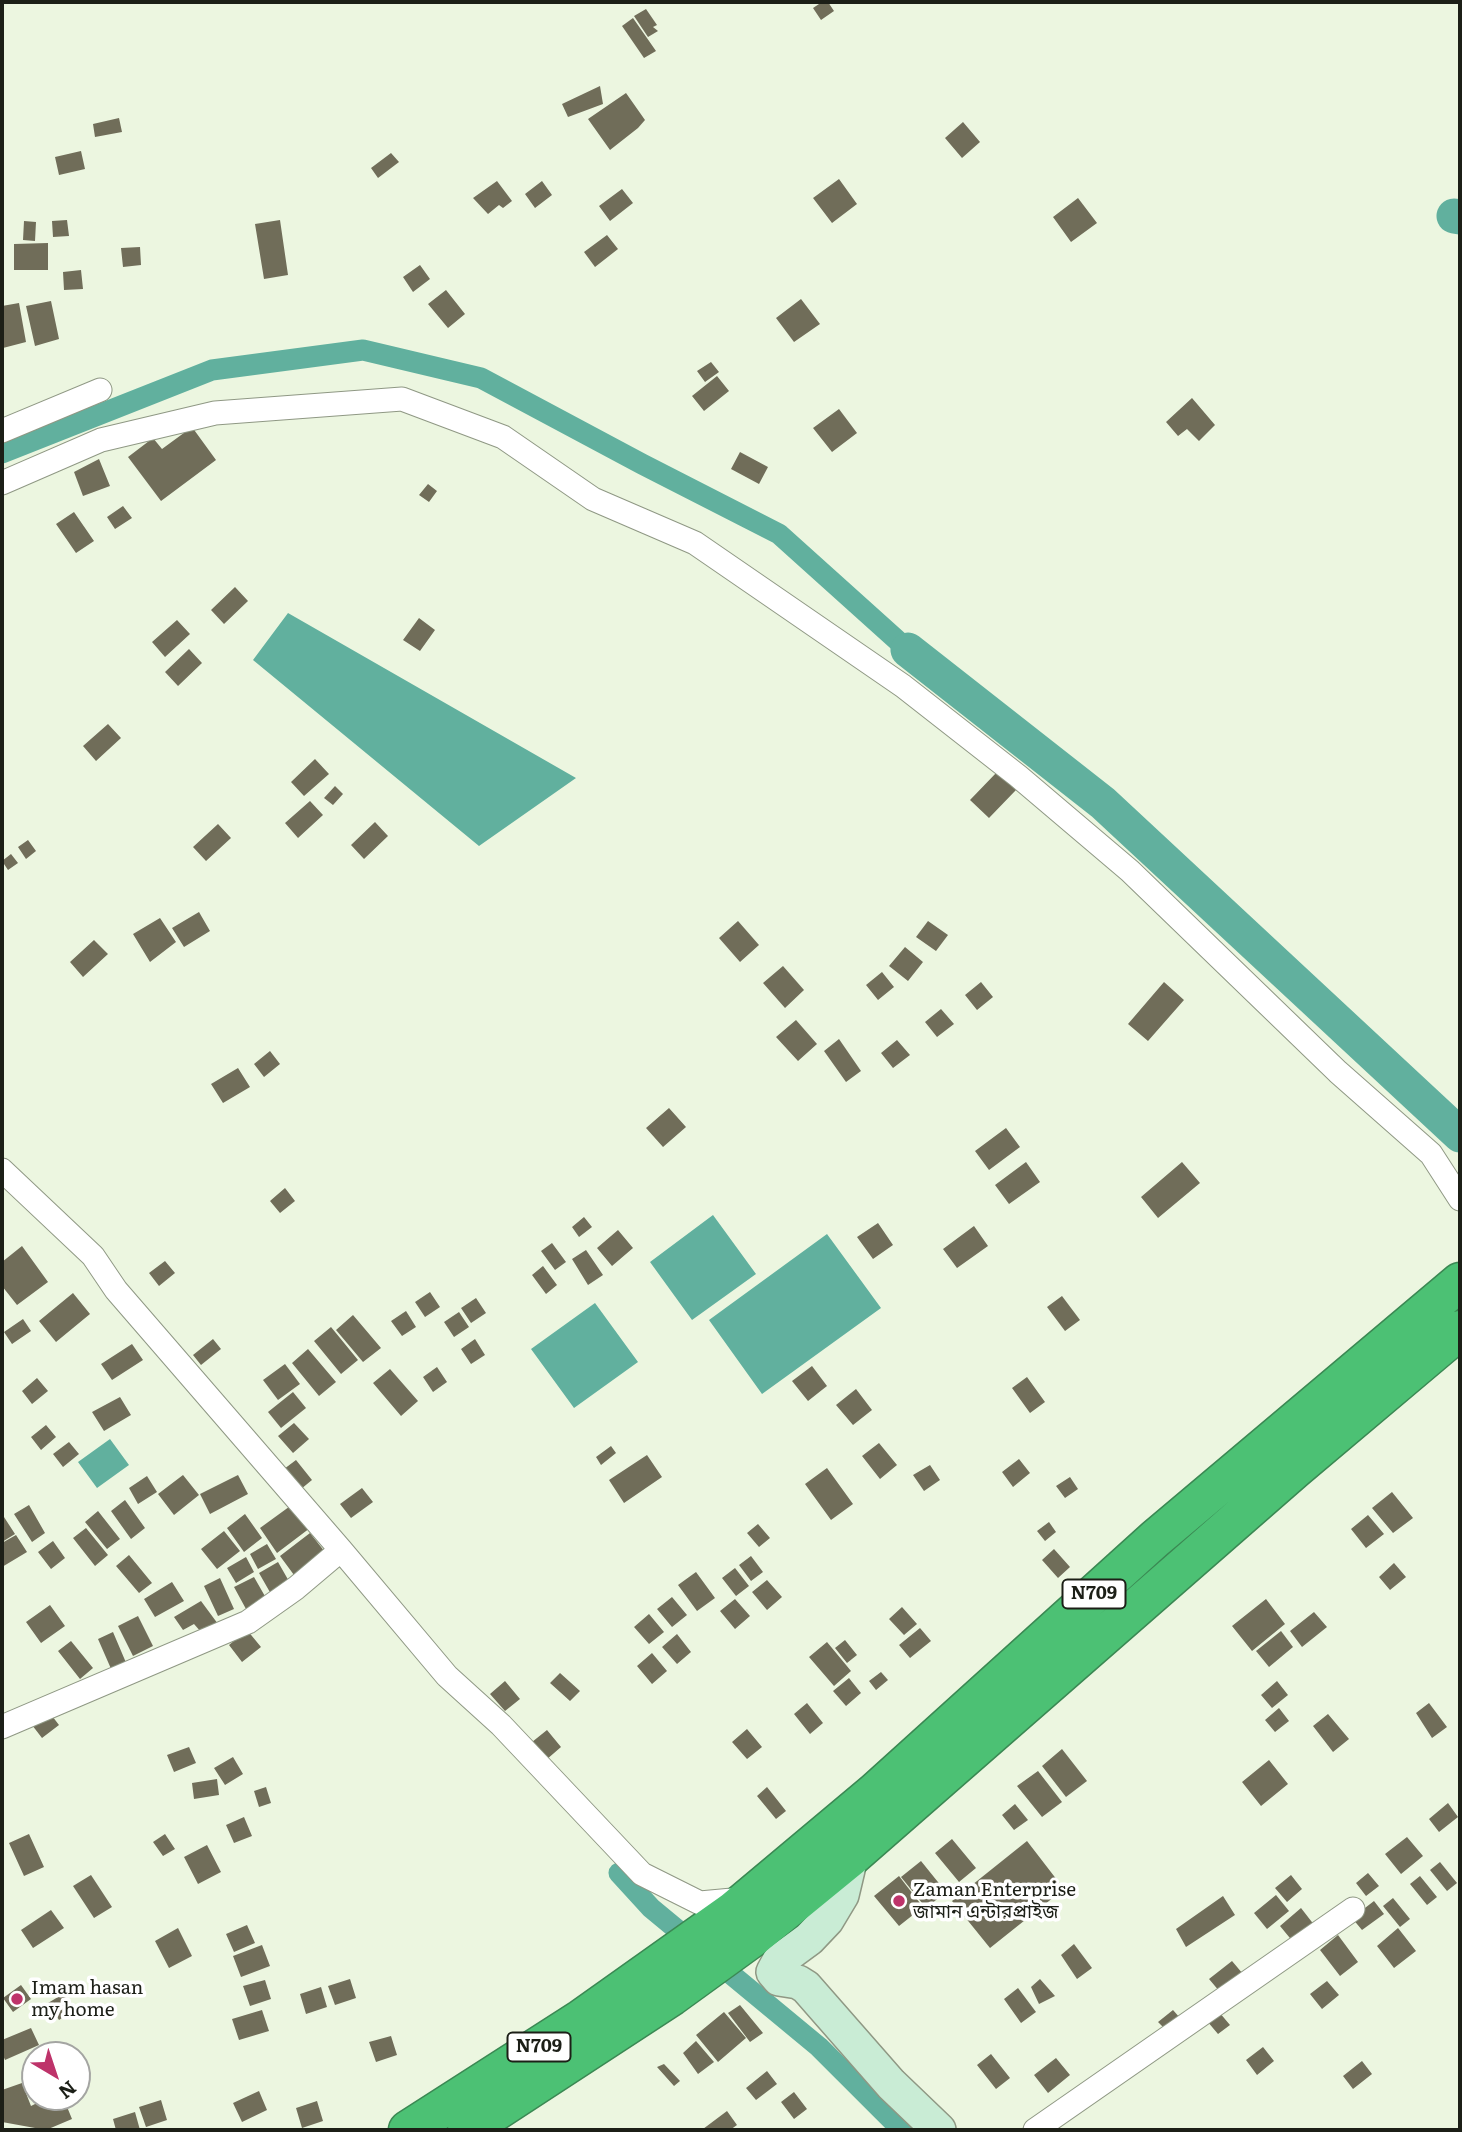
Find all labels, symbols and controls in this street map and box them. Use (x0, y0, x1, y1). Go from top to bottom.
road number: N709 (1062, 1580, 1126, 1609)
place label: Zaman Enterprise জামান এন্টারপ্রাইজ (913, 1879, 1076, 1923)
marker: Zaman Enterprise জামান এন্টারপ্রাইজ (891, 1893, 907, 1909)
place label: Imam hasan my home (31, 1977, 143, 2021)
marker: Imam hasan my home (9, 1991, 25, 2007)
road number: N709 (508, 2033, 570, 2062)
north arrow (21, 2041, 91, 2111)
text: N (53, 2075, 83, 2107)

